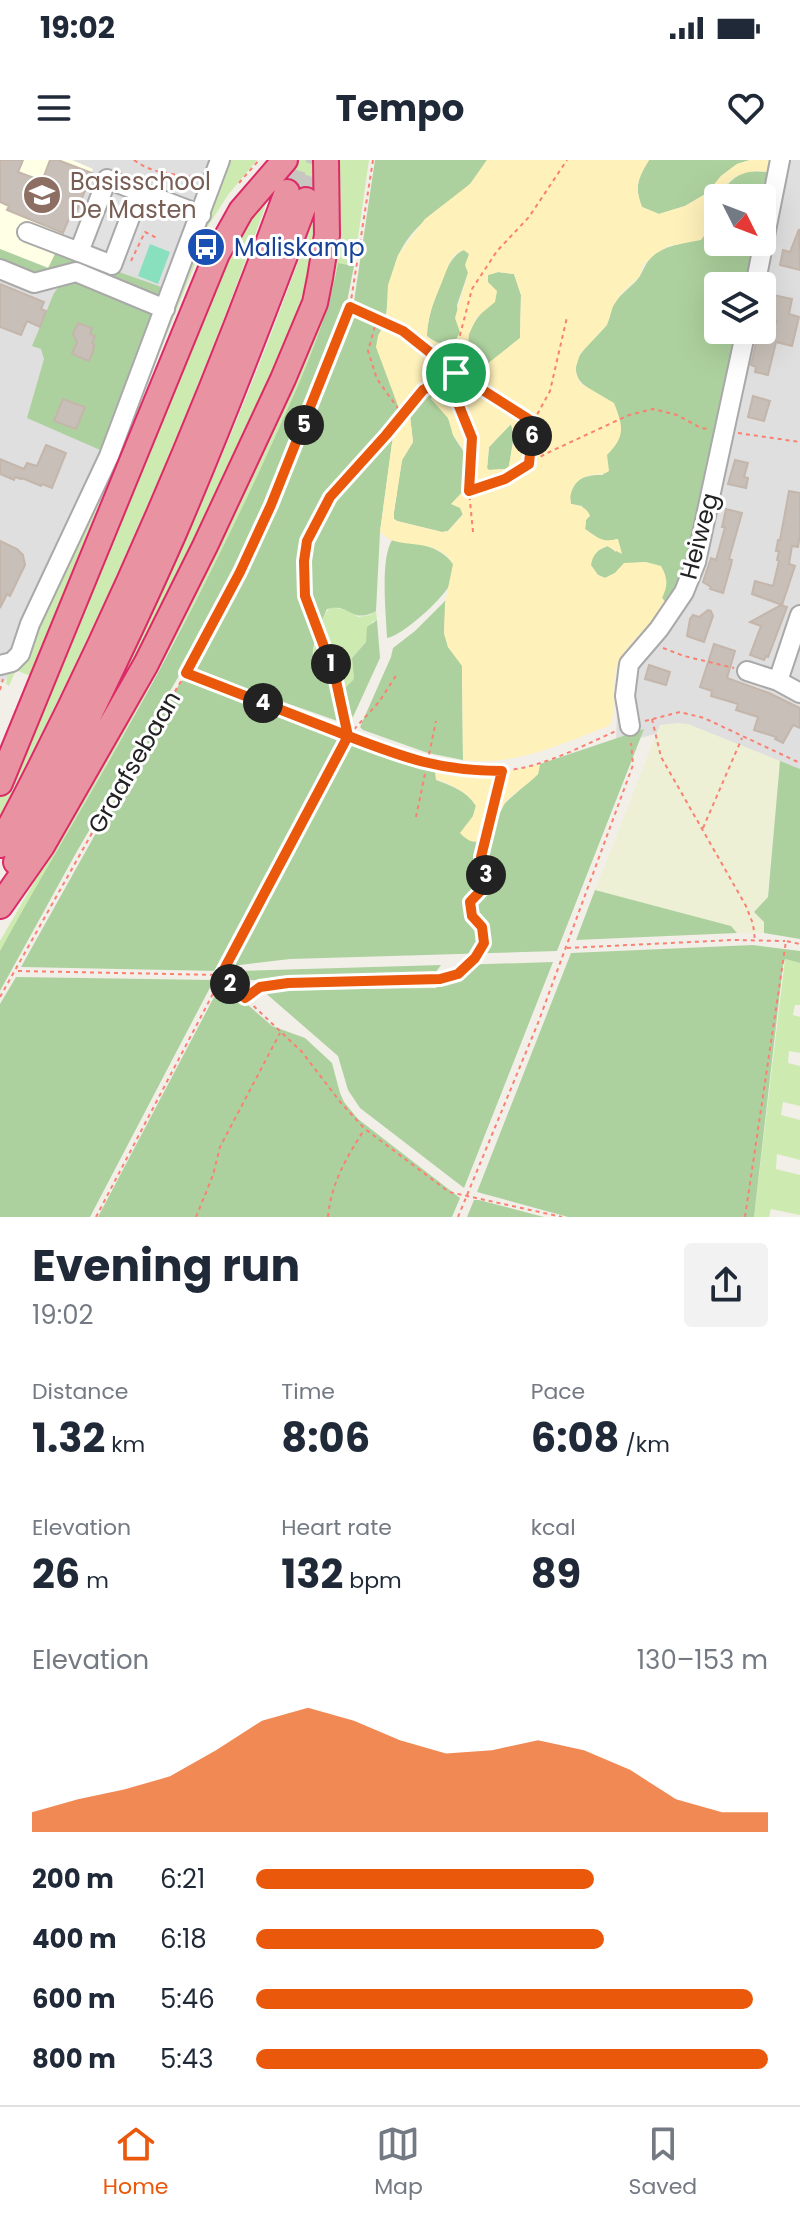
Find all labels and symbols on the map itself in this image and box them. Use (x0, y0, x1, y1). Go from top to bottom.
place label: Basisschool De Masten (70, 165, 211, 226)
school or university icon: Basisschool De Masten (21, 174, 63, 216)
north arrow (704, 184, 776, 256)
bus stop icon: Maliskamp (185, 226, 227, 268)
place label: Maliskamp (234, 231, 365, 264)
pin (422, 339, 490, 407)
pin: 5 (284, 405, 324, 445)
pin: 6 (512, 416, 552, 456)
street label: Heiweg (672, 489, 726, 583)
pin: 1 (311, 644, 351, 684)
pin: 4 (243, 683, 283, 723)
street label: Graafsebaan (80, 685, 188, 839)
pin: 3 (466, 855, 506, 895)
pin: 2 (210, 964, 250, 1004)

